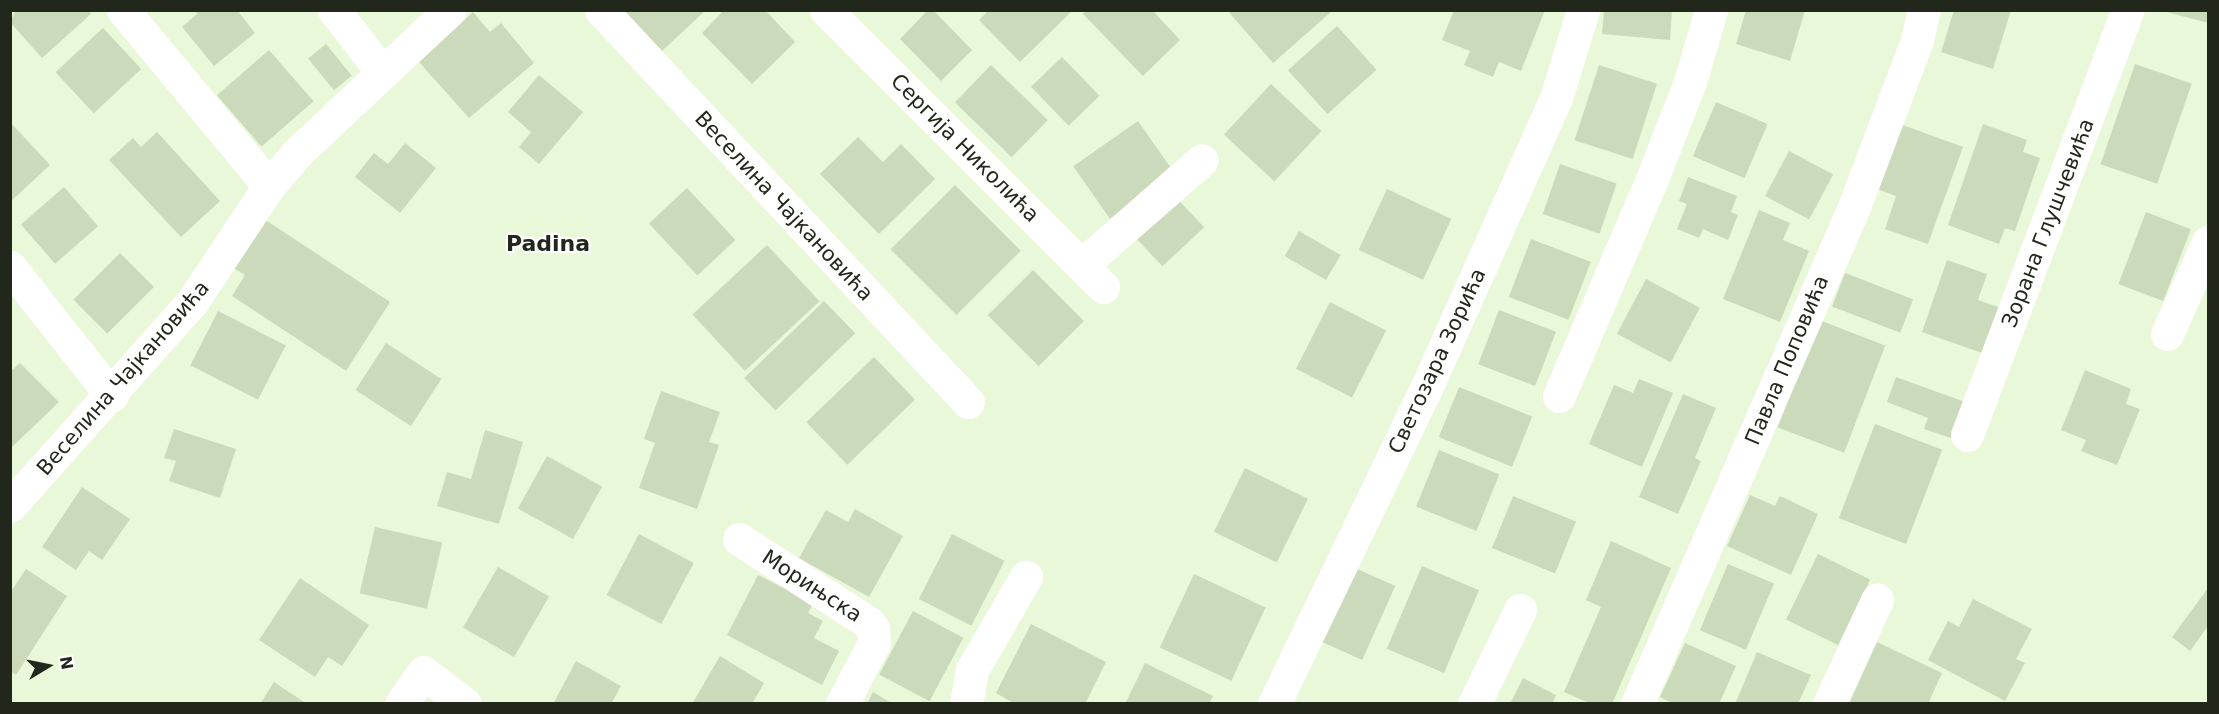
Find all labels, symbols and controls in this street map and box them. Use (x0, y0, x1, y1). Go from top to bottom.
street label: Сергија Николића (886, 69, 1044, 227)
street label: Веселина Чајкановића (690, 106, 878, 306)
street label: Зорана Глушчевића (1997, 115, 2099, 331)
district label: Padina (506, 231, 590, 257)
street label: Светозара Зорића (1383, 264, 1491, 458)
street label: Павла Поповића (1740, 271, 1834, 449)
street label: Веселина Чајкановића (31, 275, 215, 481)
street label: Морињска (757, 544, 867, 628)
north arrow (18, 636, 78, 696)
text: N (56, 655, 77, 671)

